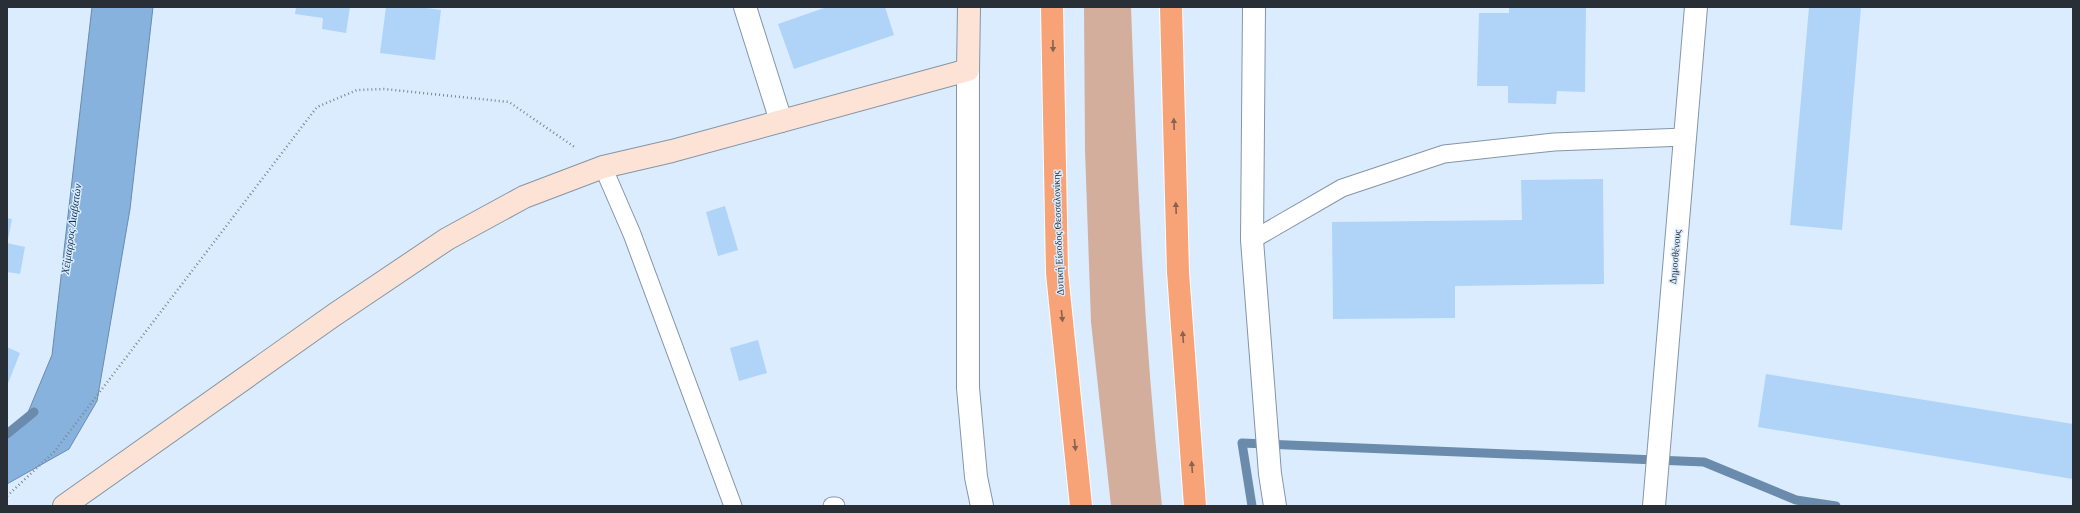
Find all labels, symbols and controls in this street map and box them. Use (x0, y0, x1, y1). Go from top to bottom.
one-way arrow (1049, 40, 1056, 52)
one-way arrow (1171, 117, 1177, 130)
street label: Δυτική Είσοδος Θεσσαλονίκης (1050, 170, 1066, 296)
water label: Χείμαρρος Διαβατών (59, 183, 83, 276)
one-way arrow (1173, 202, 1180, 214)
street label: Δημοσθένους (1667, 229, 1683, 285)
one-way arrow (1059, 310, 1065, 322)
one-way arrow (1179, 331, 1186, 343)
one-way arrow (1072, 439, 1078, 451)
one-way arrow (1188, 461, 1195, 473)

